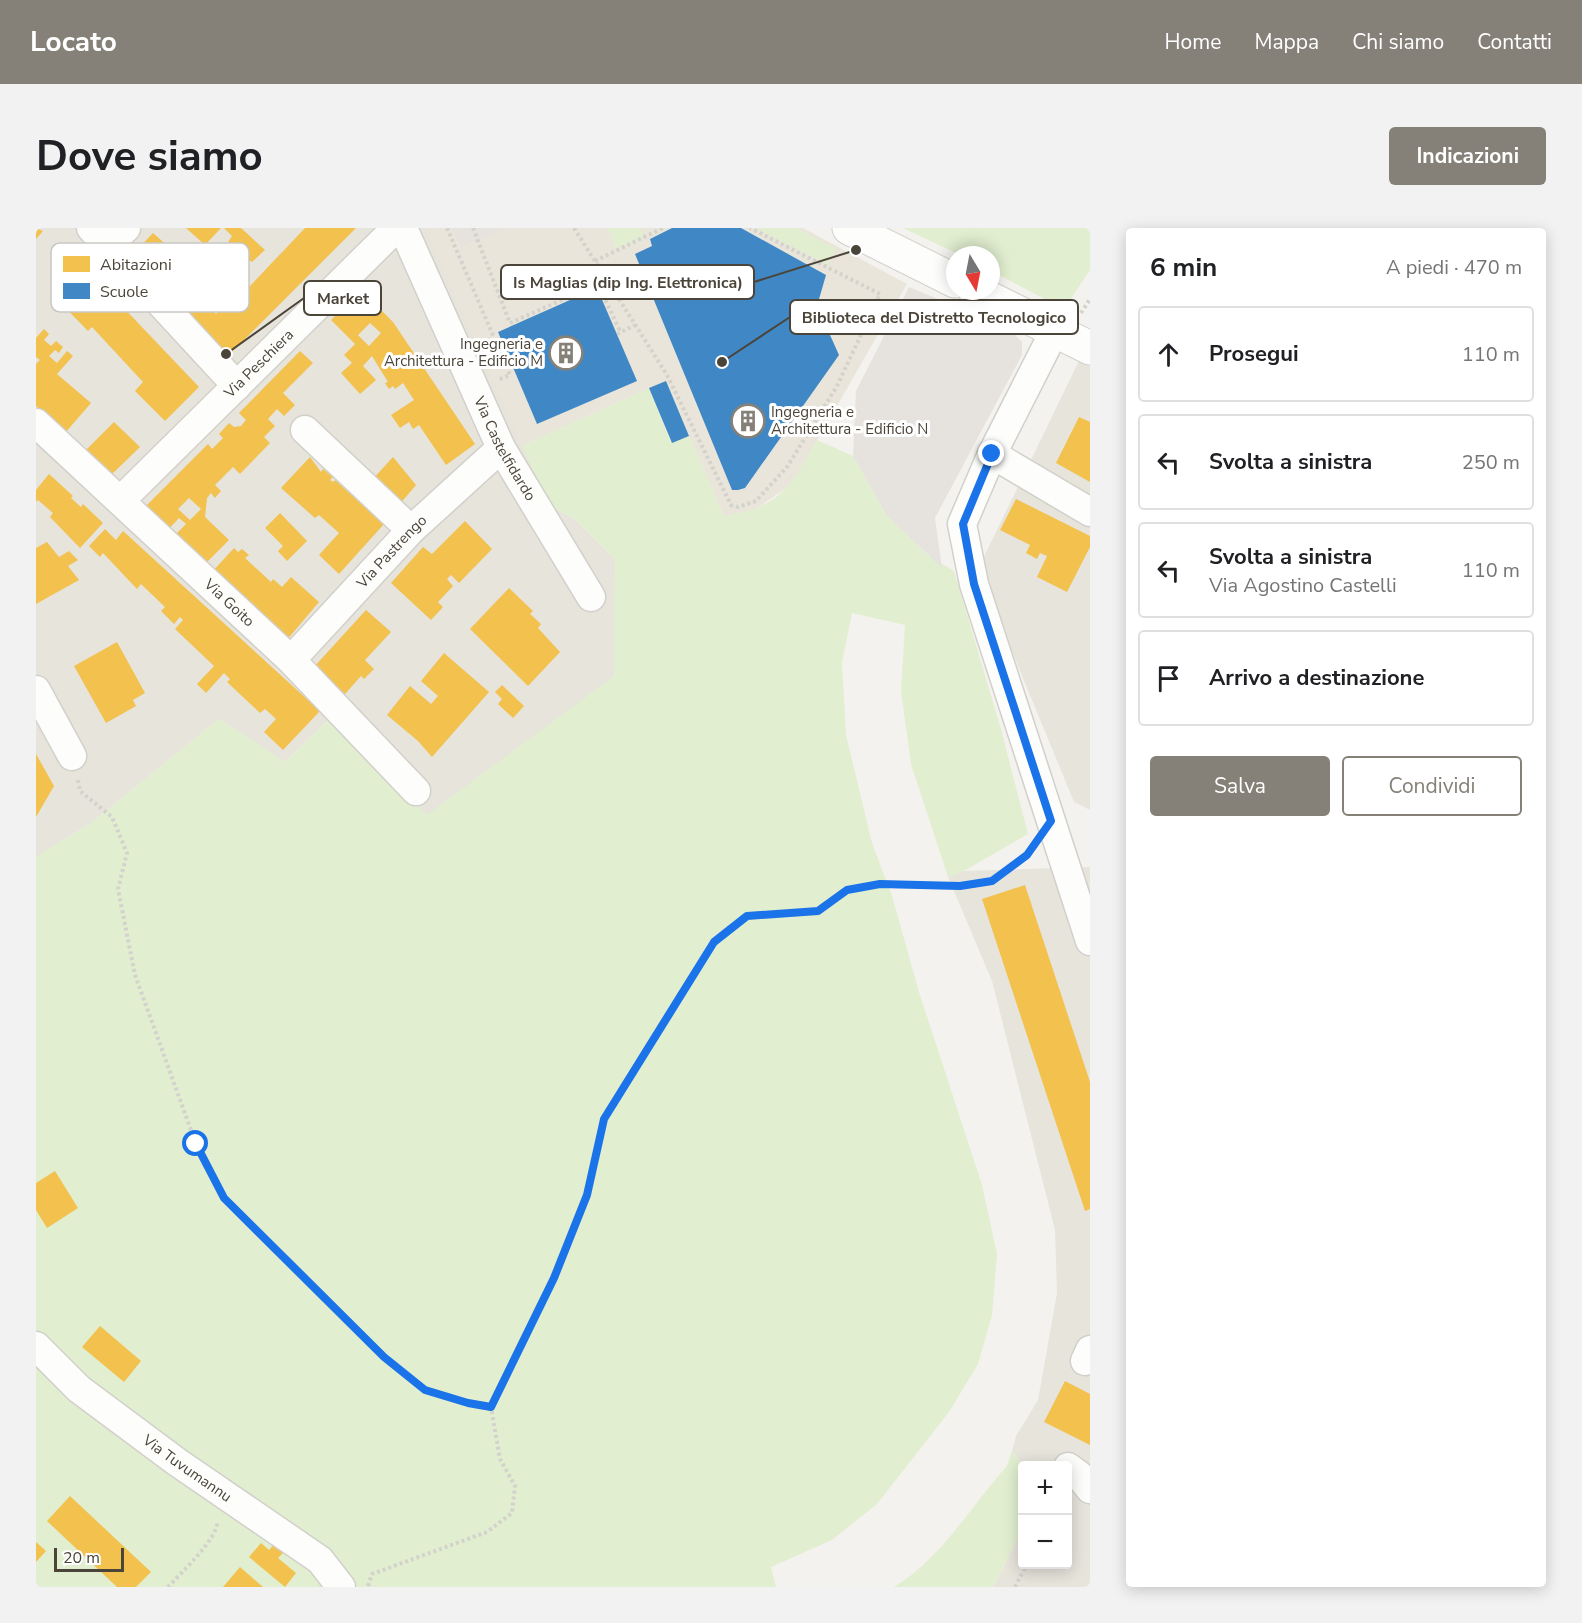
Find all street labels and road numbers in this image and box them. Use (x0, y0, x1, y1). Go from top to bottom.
street label: Via Peschiera (219, 325, 298, 403)
street label: Via Castelfidardo (469, 392, 541, 504)
street label: Via Pastrengo (351, 510, 431, 593)
street label: Via Goito (199, 574, 259, 631)
street label: Via Tuvumannu (138, 1429, 236, 1507)

